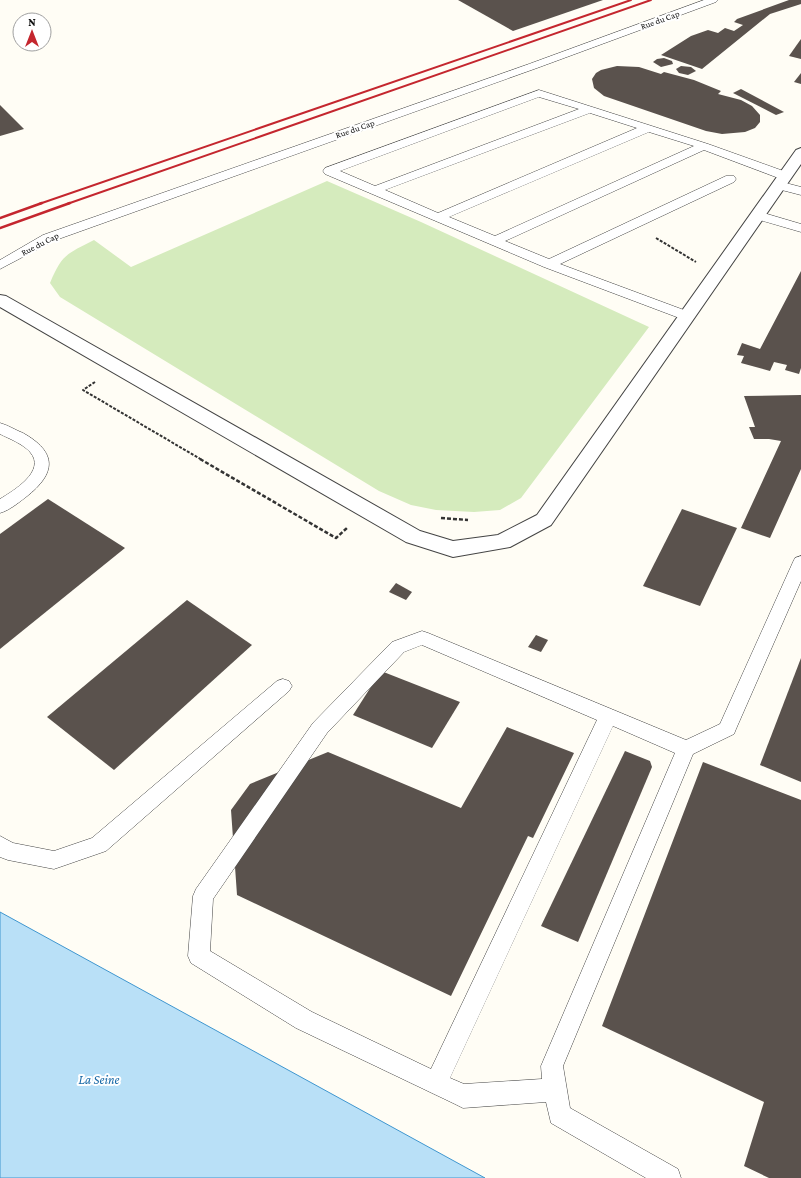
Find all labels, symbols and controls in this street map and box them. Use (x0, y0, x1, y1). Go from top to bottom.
street label: Rue du Cap (639, 8, 681, 32)
north arrow (12, 12, 52, 52)
text: N (28, 16, 36, 28)
street label: Rue du Cap (334, 118, 376, 140)
street label: Rue du Cap (20, 230, 61, 258)
water label: La Seine (78, 1072, 120, 1087)

